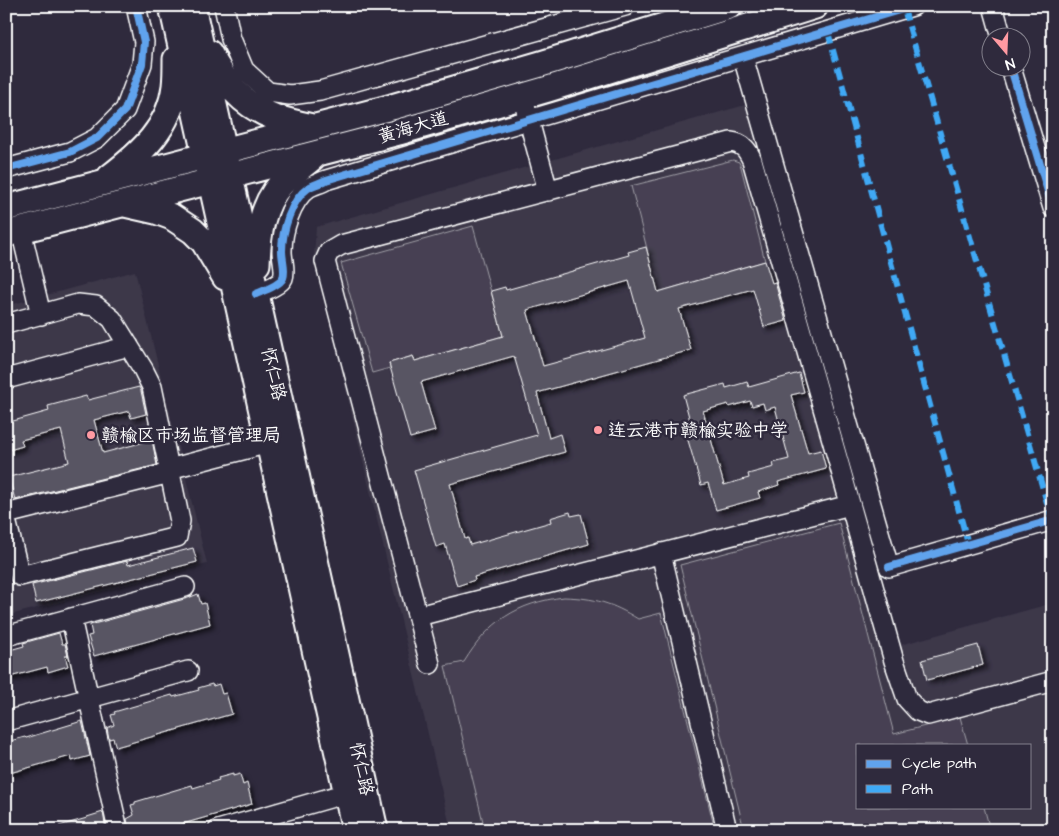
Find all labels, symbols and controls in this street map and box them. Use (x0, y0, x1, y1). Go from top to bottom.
north arrow (982, 28, 1032, 78)
text: N (1002, 52, 1017, 74)
street label: 黄海大道 (375, 106, 451, 149)
street label: 怀仁路 (255, 345, 292, 403)
place label: 连云港市赣榆实验中学 (608, 418, 788, 443)
place label: 赣榆区市场监督管理局 (101, 423, 281, 448)
marker: 连云港市赣榆实验中学 (592, 424, 604, 436)
marker: 赣榆区市场监督管理局 (85, 429, 97, 441)
street label: 怀仁路 (344, 740, 379, 798)
legend (856, 744, 1032, 808)
text: Cycle path (902, 753, 977, 775)
text: Path (902, 779, 933, 800)

